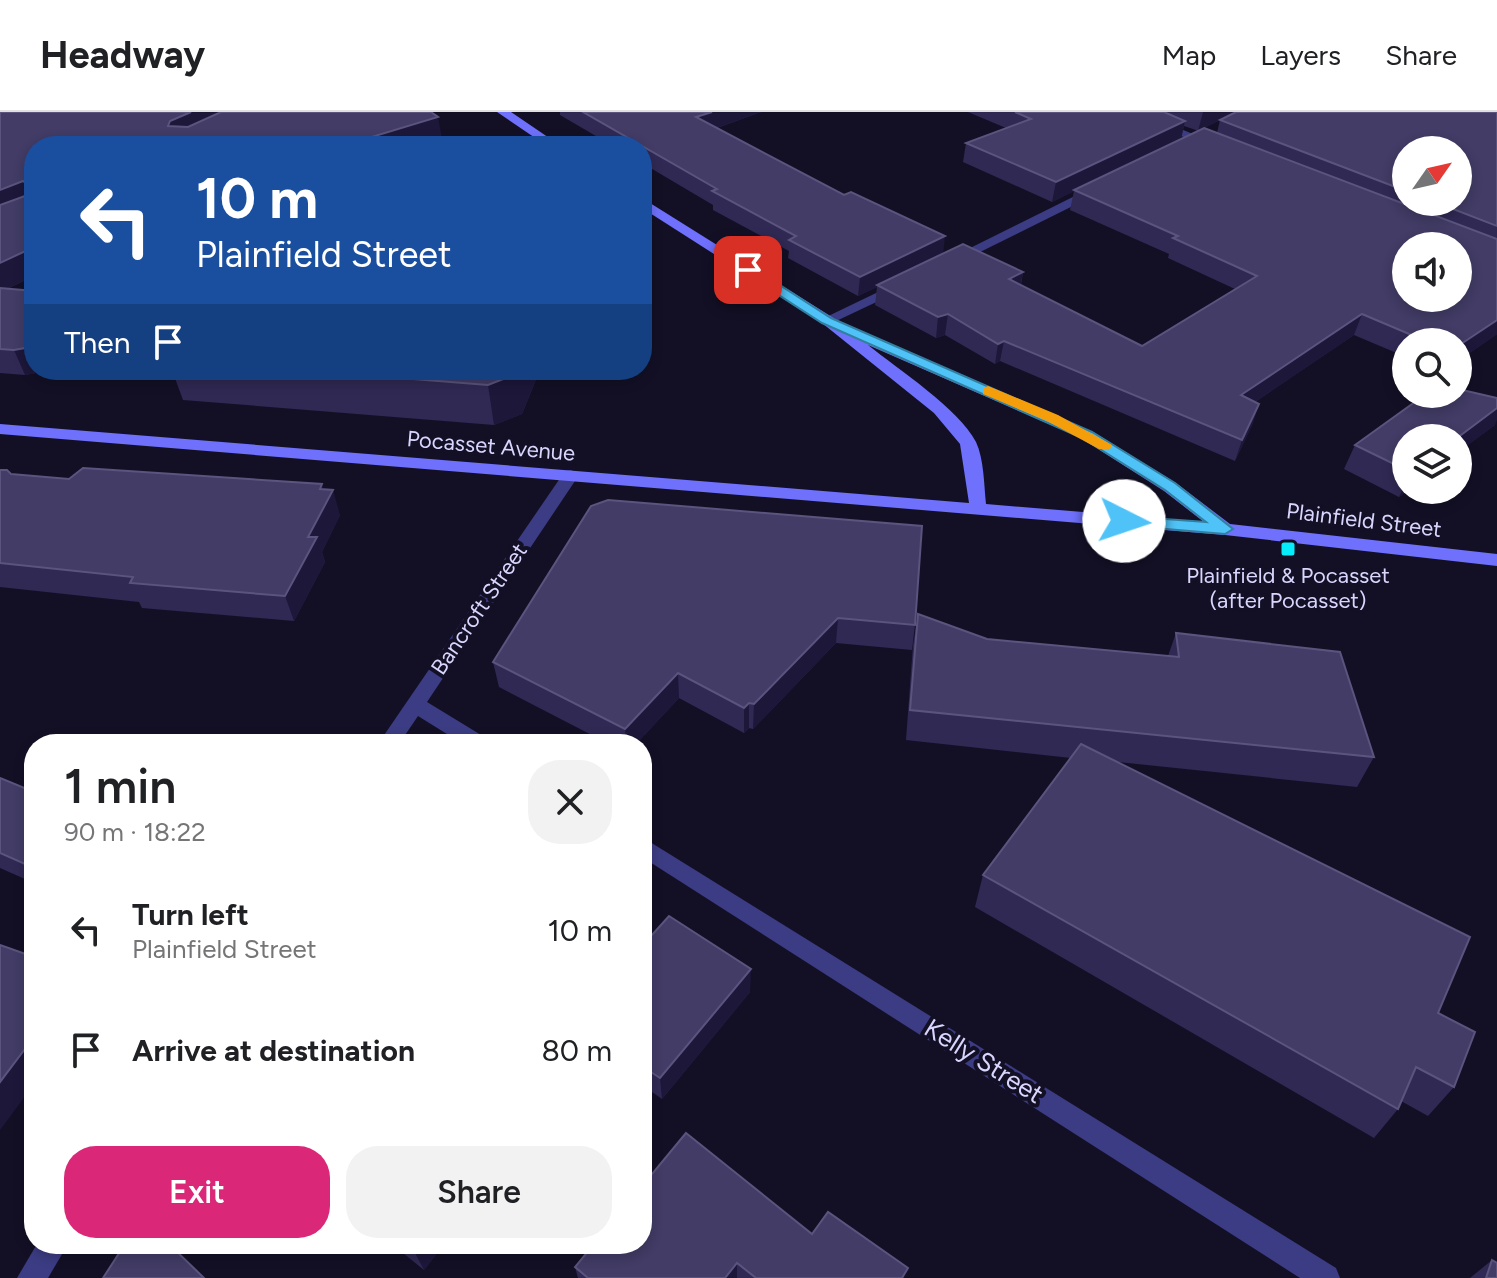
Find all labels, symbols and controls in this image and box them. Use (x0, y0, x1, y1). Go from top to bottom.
text: Headway (40, 32, 205, 78)
text: Map (1162, 38, 1216, 72)
text: Layers (1260, 38, 1341, 72)
text: Share (1385, 38, 1457, 72)
north arrow (1392, 136, 1472, 216)
map controls (1392, 136, 1472, 504)
text: 10 m (196, 165, 318, 232)
icon: left (64, 168, 168, 272)
button: sound (1392, 232, 1472, 312)
text: Plainfield Street (196, 233, 452, 276)
pin (714, 236, 782, 304)
icon: arrive (726, 248, 770, 292)
icon: arrive (146, 320, 190, 364)
text: Then (64, 324, 130, 361)
button: search (1392, 328, 1472, 408)
button: layers (1392, 424, 1472, 504)
street label: Pocasset Avenue (406, 425, 576, 467)
position arrow (1082, 479, 1166, 563)
street label: Plainfield Street (1285, 497, 1443, 543)
street label: Bancroft Street (425, 538, 533, 680)
marker: Plainfield & Pocasset (after Pocasset) (1279, 540, 1297, 558)
place label: Plainfield & Pocasset (after Pocasset) (1186, 562, 1390, 614)
text: 1 min (64, 757, 176, 815)
button: close (528, 760, 612, 844)
text: 90 m · 18:22 (64, 816, 206, 848)
text: Turn left (132, 896, 249, 933)
icon: left (64, 908, 108, 952)
text: 10 m (547, 912, 612, 949)
text: Plainfield Street (132, 933, 317, 965)
street label: Kelly Street (919, 1012, 1050, 1110)
icon: arrive (64, 1028, 108, 1072)
text: Arrive at destination (132, 1032, 415, 1069)
text: 80 m (541, 1032, 612, 1069)
button: Exit (64, 1146, 330, 1238)
button: Share (346, 1146, 612, 1238)

